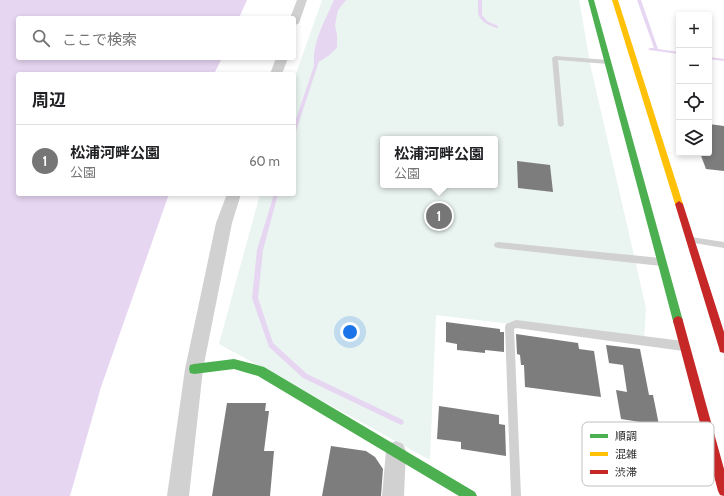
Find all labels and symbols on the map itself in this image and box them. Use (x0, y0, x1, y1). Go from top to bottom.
pin: 1 (426, 201, 452, 231)
your location (340, 322, 360, 342)
legend (582, 422, 714, 486)
text: 順調 (615, 429, 637, 443)
text: 混雑 (615, 447, 637, 461)
text: 渋滞 (615, 465, 637, 479)

